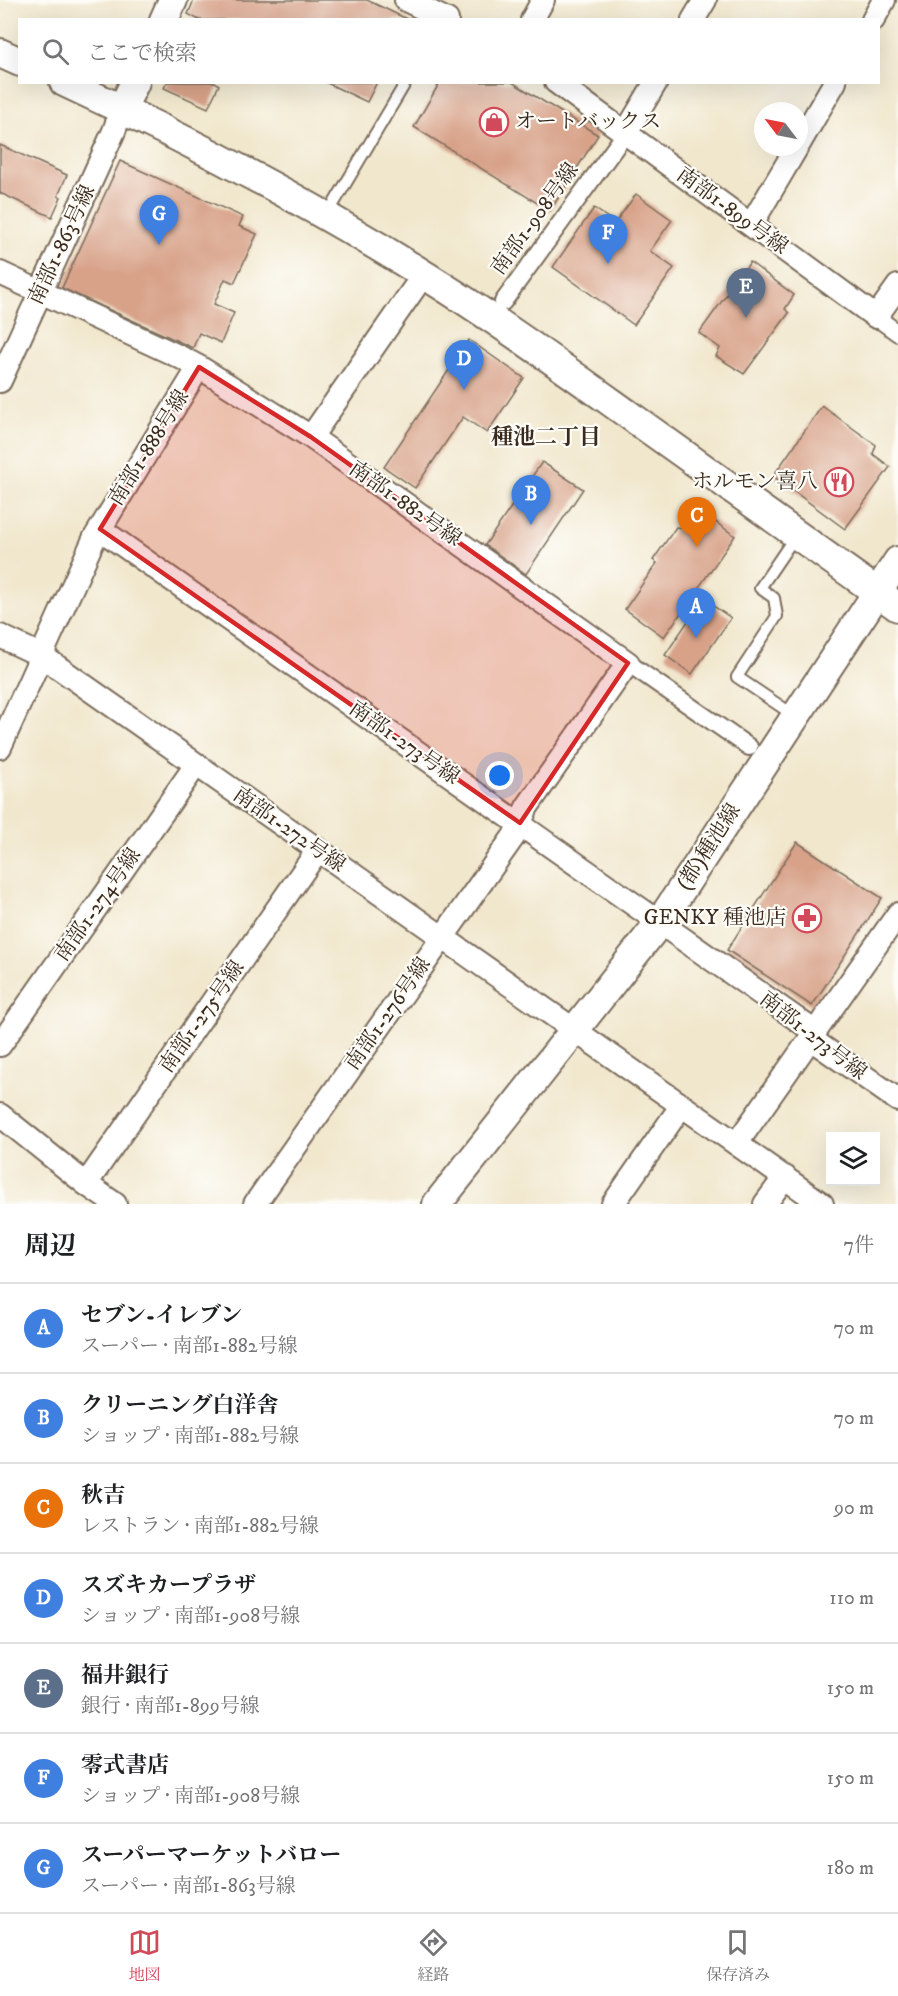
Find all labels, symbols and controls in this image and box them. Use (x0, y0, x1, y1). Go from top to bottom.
search box (18, 18, 880, 84)
icon: search (39, 35, 72, 68)
text: ここで検索 (87, 40, 197, 67)
north arrow (754, 102, 808, 156)
shop icon: オートバックス (478, 106, 510, 138)
place label: オートバックス (515, 109, 661, 135)
street label: 南部1-908号線 (486, 158, 584, 280)
street label: 南部1-899号線 (671, 162, 793, 260)
street label: 南部1-863号線 (23, 181, 101, 309)
pin: G (140, 196, 178, 245)
pin: F (588, 214, 628, 264)
pin: E (726, 268, 766, 318)
pin: D (444, 340, 484, 390)
street label: 南部1-888号線 (103, 385, 195, 511)
district label: 種池二丁目 (491, 424, 601, 451)
street label: 南部1-882号線 (344, 456, 466, 552)
restaurant icon: ホルモン喜八 (823, 466, 855, 498)
place label: ホルモン喜八 (692, 469, 818, 495)
pin: B (512, 476, 550, 525)
pin: C (678, 498, 716, 547)
pin: A (676, 588, 716, 638)
street label: 南部1-273号線 (344, 695, 464, 791)
your location (485, 761, 514, 790)
street label: 南部1-272号線 (228, 782, 350, 878)
street label: (都)種池線 (671, 799, 747, 895)
street label: 南部1-274号線 (49, 843, 147, 967)
pharmacy icon: GENKY 種池店 (791, 902, 823, 934)
place label: GENKY 種池店 (644, 905, 786, 931)
street label: 南部1-276号線 (340, 952, 436, 1076)
street label: 南部1-275号線 (154, 956, 250, 1078)
street label: 南部1-273号線 (754, 986, 872, 1086)
map controls (826, 1132, 880, 1186)
button: layers (826, 1132, 880, 1186)
text: 周辺 (24, 1230, 76, 1263)
text: 7件 (843, 1233, 874, 1258)
text: セブン-イレブン (81, 1302, 242, 1329)
text: A (37, 1316, 50, 1341)
text: 70 m (833, 1316, 874, 1341)
text: スーパー · 南部1-882号線 (81, 1334, 298, 1359)
text: クリーニング白洋舎 (81, 1392, 279, 1419)
text: B (37, 1406, 50, 1431)
text: 70 m (833, 1406, 874, 1431)
text: ショップ · 南部1-882号線 (81, 1424, 299, 1449)
text: 秋吉 (81, 1482, 125, 1509)
text: C (37, 1496, 50, 1521)
text: 90 m (834, 1496, 874, 1521)
text: レストラン · 南部1-882号線 (81, 1514, 319, 1539)
text: スズキカープラザ (81, 1572, 256, 1599)
text: D (36, 1586, 51, 1611)
text: 110 m (829, 1586, 874, 1611)
text: ショップ · 南部1-908号線 (81, 1604, 300, 1629)
text: 福井銀行 (81, 1662, 169, 1689)
text: E (36, 1676, 51, 1701)
text: 150 m (827, 1676, 874, 1701)
text: 銀行 · 南部1-899号線 (81, 1694, 260, 1719)
text: 零式書店 (81, 1752, 169, 1779)
text: F (37, 1766, 50, 1791)
text: 150 m (827, 1766, 874, 1791)
text: ショップ · 南部1-908号線 (81, 1784, 300, 1809)
text: スーパーマーケットバロー (81, 1842, 341, 1869)
text: G (37, 1856, 50, 1881)
text: 180 m (827, 1856, 874, 1881)
text: スーパー · 南部1-863号線 (81, 1874, 296, 1899)
tab: 地図 (128, 1926, 161, 1985)
tab: 経路 (417, 1926, 450, 1985)
tab: 保存済み (706, 1926, 770, 1985)

